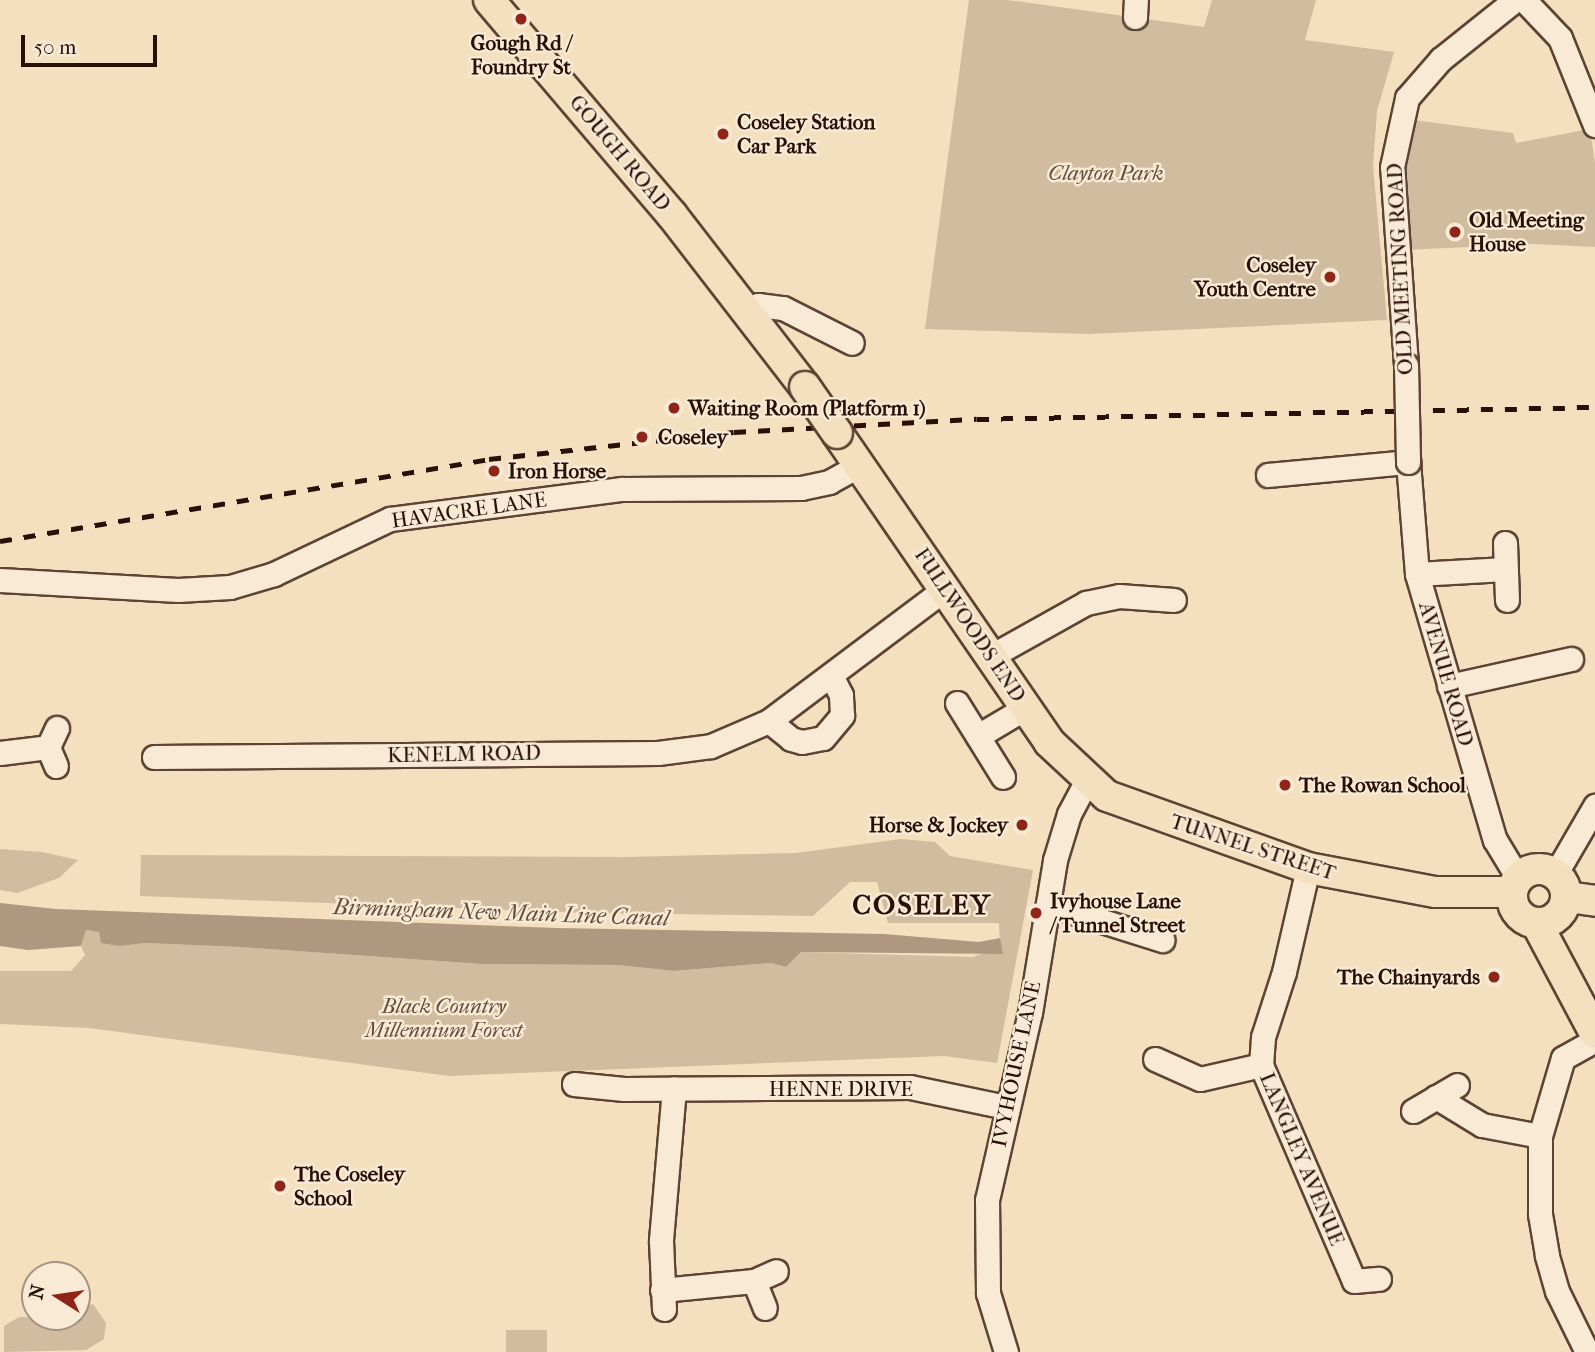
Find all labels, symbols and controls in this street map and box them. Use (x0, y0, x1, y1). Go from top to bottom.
marker: Gough Rd / Foundry St (513, 11, 529, 27)
scale bar (24, 21, 161, 65)
place label: Gough Rd / Foundry St (471, 30, 571, 80)
text: 50 m (34, 35, 77, 59)
street label: GOUGH ROAD (564, 90, 676, 216)
place label: Coseley Station Car Park (737, 109, 876, 159)
marker: Coseley Station Car Park (715, 126, 731, 142)
park label: Clayton Park (1048, 160, 1164, 186)
street label: OLD MEETING ROAD (1382, 162, 1418, 376)
place label: Old Meeting House (1469, 207, 1584, 257)
marker: Old Meeting House (1447, 224, 1463, 240)
place label: Coseley Youth Centre (1194, 252, 1316, 302)
marker: Coseley Youth Centre (1322, 269, 1338, 285)
place label: Waiting Room (Platform 1) (688, 395, 926, 421)
marker: Waiting Room (Platform 1) (666, 400, 682, 416)
place label: Coseley (658, 424, 728, 450)
marker: Coseley (632, 427, 652, 447)
place label: Iron Horse (508, 458, 606, 484)
marker: Iron Horse (486, 463, 502, 479)
street label: HAVACRE LANE (390, 487, 548, 533)
street label: FULLWOODS END (909, 543, 1031, 707)
street label: AVENUE ROAD (1413, 599, 1479, 749)
street label: KENELM ROAD (387, 740, 541, 768)
place label: The Rowan School (1299, 772, 1466, 798)
marker: The Rowan School (1277, 777, 1293, 793)
street label: TUNNEL STREET (1167, 808, 1339, 886)
place label: Horse & Jockey (869, 812, 1008, 838)
marker: Horse & Jockey (1014, 817, 1030, 833)
district label: COSELEY (853, 888, 991, 922)
place label: Ivyhouse Lane / Tunnel Street (1050, 888, 1185, 938)
water label: Birmingham New Main Line Canal (333, 893, 669, 933)
marker: Ivyhouse Lane / Tunnel Street (1028, 905, 1044, 921)
place label: The Chainyards (1337, 964, 1480, 990)
marker: The Chainyards (1486, 969, 1502, 985)
street label: IVYHOUSE LANE (986, 979, 1046, 1149)
park label: Black Country Millennium Forest (365, 993, 523, 1043)
street label: LANGLEY AVENUE (1254, 1069, 1350, 1249)
street label: HENNE DRIVE (769, 1076, 913, 1102)
place label: The Coseley School (294, 1161, 405, 1211)
marker: The Coseley School (272, 1178, 288, 1194)
north arrow (21, 1261, 91, 1331)
text: N (25, 1283, 50, 1301)

